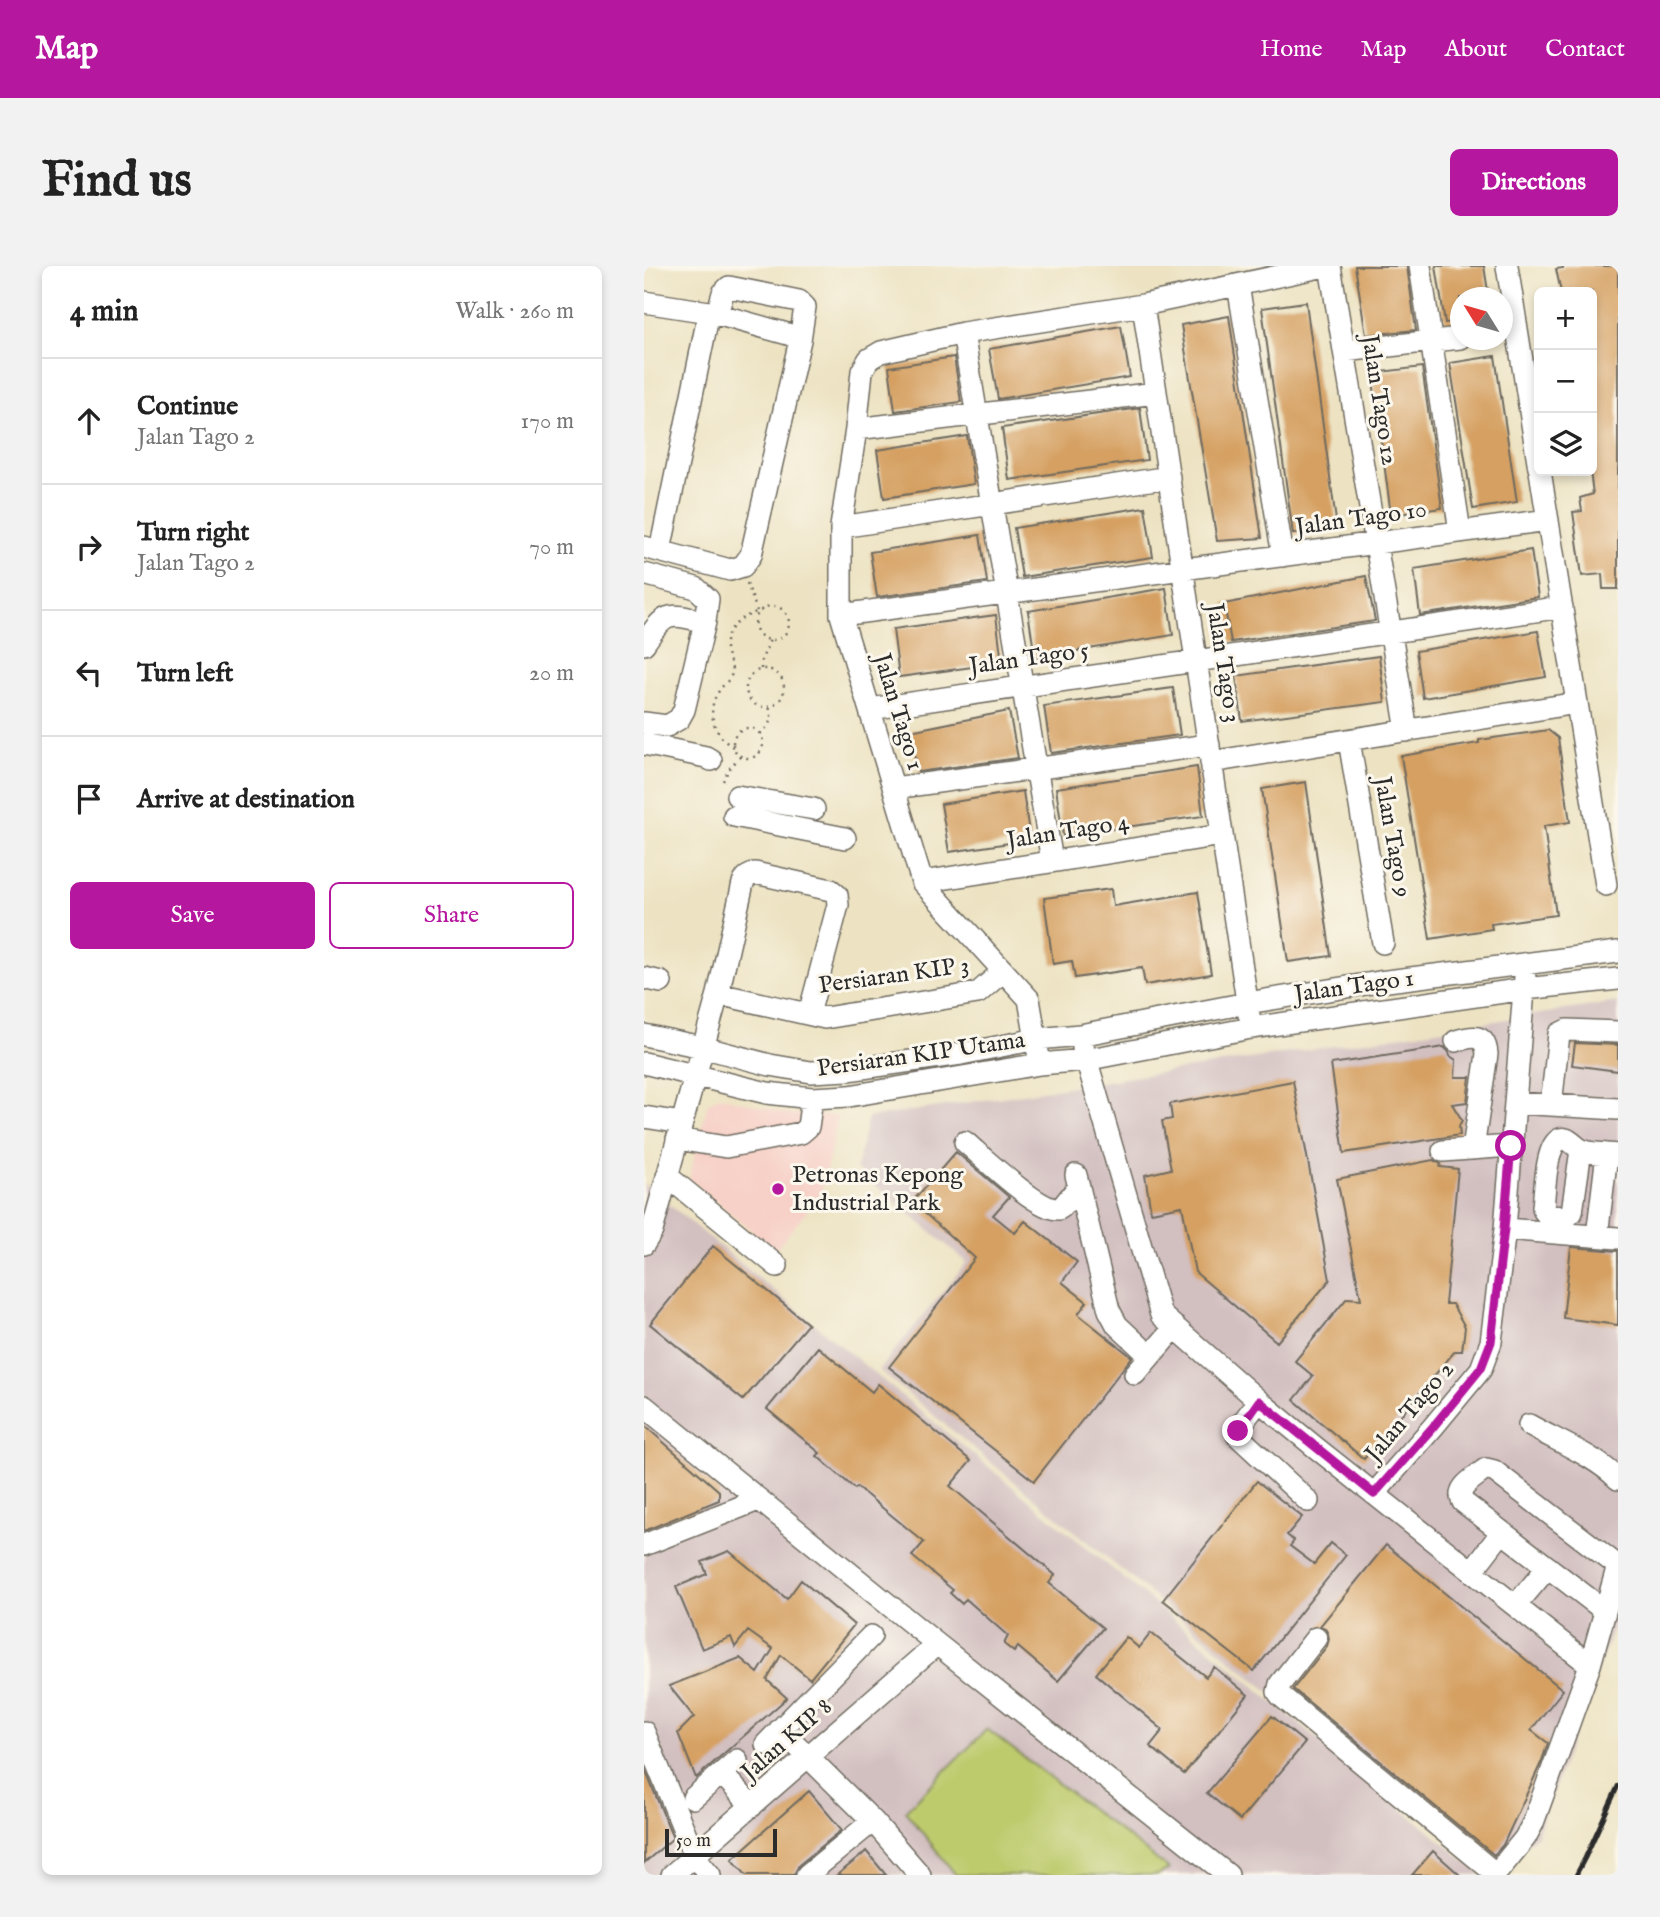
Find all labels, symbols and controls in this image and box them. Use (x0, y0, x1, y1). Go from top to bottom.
text: Map (35, 28, 98, 70)
text: Home (1260, 34, 1323, 65)
text: Map (1361, 34, 1407, 65)
text: About (1445, 34, 1507, 65)
text: Contact (1545, 34, 1625, 65)
button: Directions (1450, 149, 1618, 216)
text: Find us (42, 151, 192, 213)
north arrow (1450, 287, 1513, 350)
map controls (1534, 287, 1597, 476)
button: + (1534, 287, 1597, 350)
text: 4 min (70, 293, 138, 331)
text: Walk · 260 m (455, 297, 574, 326)
street label: Jalan Tago 12 (1353, 329, 1405, 468)
button: − (1534, 350, 1597, 413)
text: Continue (137, 390, 238, 423)
icon: ahead (70, 402, 108, 440)
text: 170 m (521, 407, 574, 436)
button: layers (1534, 413, 1597, 476)
text: Jalan Tago 2 (137, 423, 255, 452)
street label: Jalan Tago 10 (1290, 494, 1429, 544)
text: Turn right (137, 516, 250, 549)
icon: right (70, 528, 108, 566)
text: 70 m (529, 533, 574, 562)
text: Jalan Tago 2 (137, 549, 255, 578)
street label: Jalan Tago 3 (1198, 598, 1248, 725)
street label: Jalan Tago 5 (964, 635, 1091, 683)
street label: Jalan Tago 1 (865, 647, 930, 774)
icon: left (70, 654, 108, 692)
text: Turn left (137, 657, 234, 690)
text: 20 m (529, 659, 574, 688)
street label: Jalan Tago 9 (1366, 771, 1418, 900)
icon: arrive (70, 780, 108, 818)
text: Arrive at destination (137, 783, 355, 816)
street label: Jalan Tago 4 (1002, 807, 1132, 857)
button: Save (70, 882, 315, 949)
button: Share (329, 882, 574, 949)
street label: Persiaran KIP 3 (817, 950, 971, 1002)
street label: Jalan Tago 1 (1289, 963, 1416, 1011)
street label: Persiaran KIP Utama (815, 1025, 1028, 1085)
route start (1495, 1130, 1526, 1161)
place label: Petronas Kepong Industrial Park (792, 1160, 964, 1219)
marker: Petronas Kepong Industrial Park (770, 1181, 786, 1197)
street label: Jalan Tago 2 (1357, 1355, 1461, 1471)
route end (1222, 1415, 1253, 1446)
street label: Jalan KIP 8 (733, 1692, 839, 1790)
scale bar (665, 1826, 777, 1858)
text: 50 m (676, 1829, 711, 1853)

